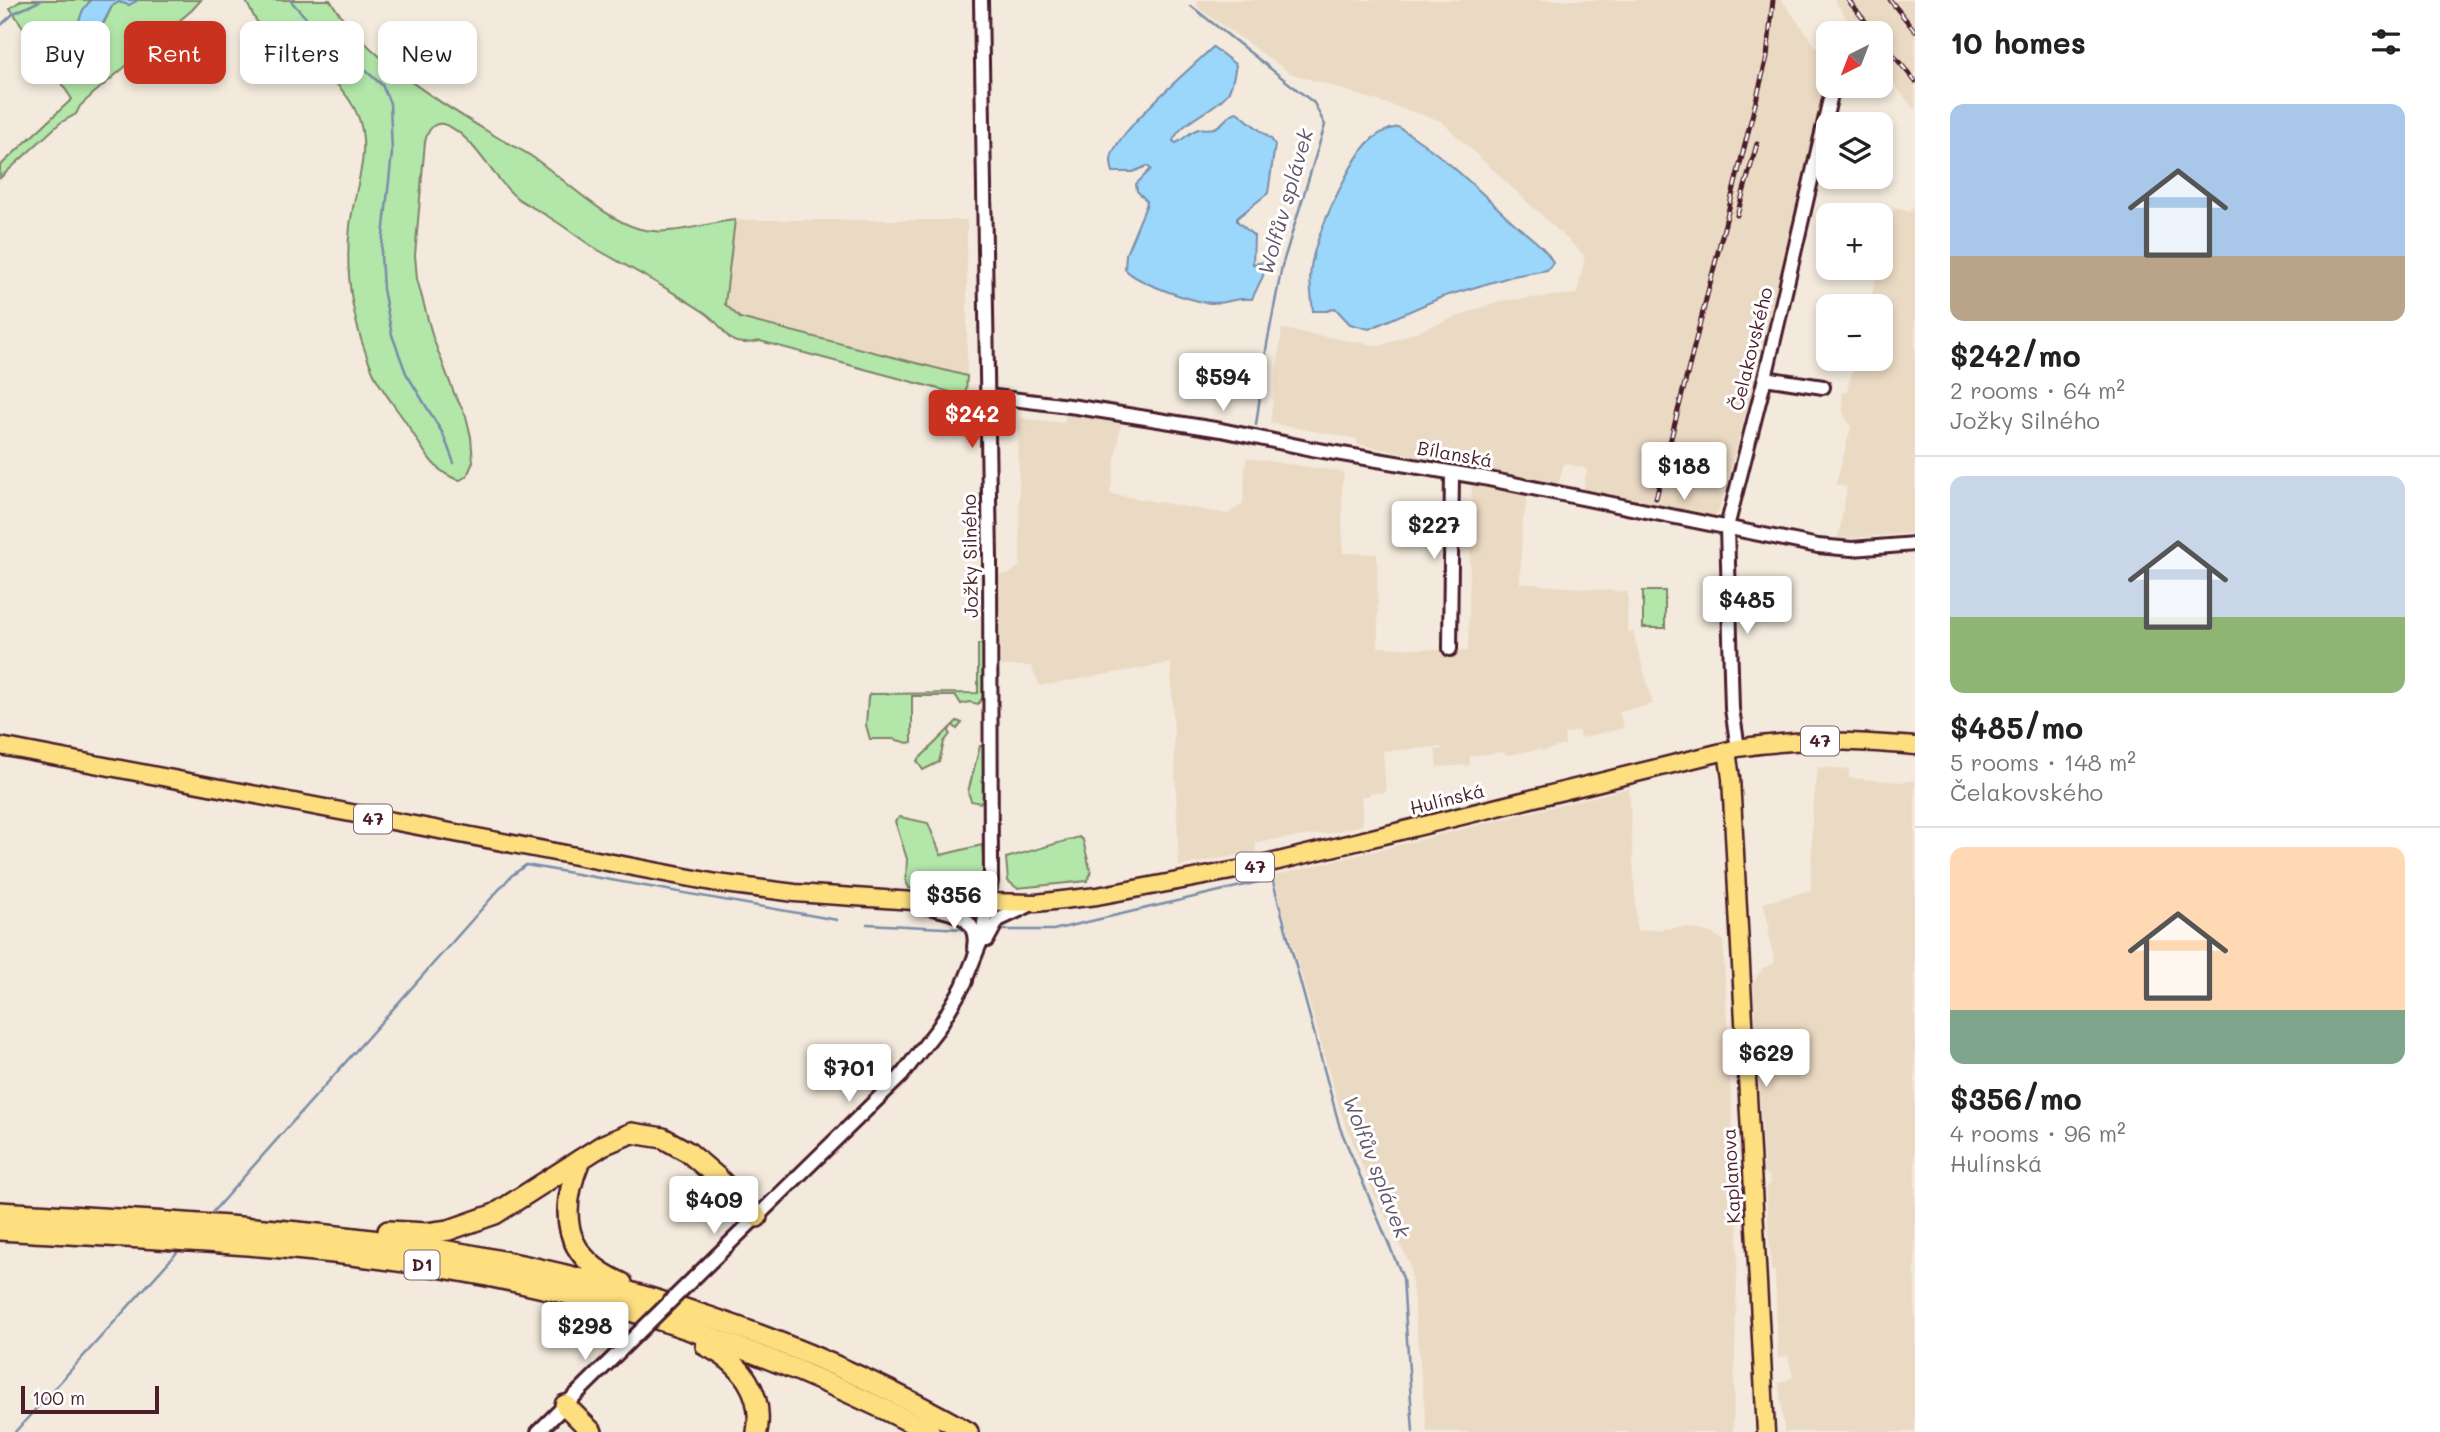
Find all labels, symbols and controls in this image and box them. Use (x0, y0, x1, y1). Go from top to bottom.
chip: Buy (21, 21, 110, 84)
chip: Rent (124, 21, 226, 84)
chip: Filters (240, 21, 364, 84)
chip: New (378, 21, 477, 84)
north arrow (1816, 21, 1894, 98)
map controls (1816, 21, 1893, 371)
text: 10 homes (1950, 22, 2086, 62)
icon: filters (2367, 23, 2405, 61)
button: layers (1816, 112, 1893, 189)
water label: Wolfův splávek (1251, 125, 1318, 278)
icon: home (2115, 150, 2241, 276)
button: + (1816, 203, 1893, 280)
street label: Čelakovského (1723, 285, 1778, 413)
button: − (1816, 294, 1893, 371)
text: $242/mo (1950, 335, 2081, 375)
pin: $594 (1182, 354, 1264, 413)
text: $594 (1195, 361, 1251, 391)
text: 2 rooms · 64 m² (1950, 375, 2125, 405)
pin: $242 (931, 391, 1013, 450)
text: $242 (945, 398, 999, 428)
text: Jožky Silného (1950, 405, 2100, 435)
street label: Bílanská (1415, 435, 1495, 472)
pin: $188 (1643, 442, 1725, 502)
text: $188 (1658, 450, 1710, 480)
street label: Jožky Silného (956, 494, 983, 618)
pin: $227 (1393, 502, 1475, 561)
text: $227 (1408, 509, 1460, 539)
icon: home (2115, 522, 2241, 648)
pin: $485 (1706, 576, 1788, 636)
text: $485 (1719, 584, 1775, 614)
text: $485/mo (1950, 707, 2083, 747)
road number: 47 (1801, 726, 1839, 756)
text: 5 rooms · 148 m² (1950, 747, 2136, 777)
street label: Hulínská (1407, 777, 1487, 820)
text: Čelakovského (1950, 777, 2103, 807)
road number: 47 (354, 804, 392, 834)
road number: 47 (1236, 852, 1274, 882)
pin: $356 (913, 872, 995, 931)
text: $356 (926, 879, 982, 909)
icon: home (2115, 893, 2241, 1019)
pin: $629 (1725, 1030, 1807, 1089)
text: $629 (1739, 1037, 1793, 1067)
pin: $701 (808, 1044, 890, 1104)
text: $701 (823, 1052, 875, 1082)
text: $356/mo (1950, 1078, 2082, 1118)
water label: Wolfův splávek (1338, 1091, 1417, 1242)
text: 4 rooms · 96 m² (1950, 1118, 2126, 1148)
street label: Kaplanova (1716, 1128, 1745, 1224)
text: Hulínská (1950, 1148, 2042, 1178)
pin: $409 (673, 1176, 755, 1236)
text: $409 (685, 1184, 743, 1214)
road number: D1 (404, 1250, 440, 1280)
pin: $298 (544, 1302, 626, 1362)
text: $298 (557, 1310, 613, 1340)
scale bar (21, 1383, 159, 1415)
text: 100 m (32, 1385, 85, 1410)

